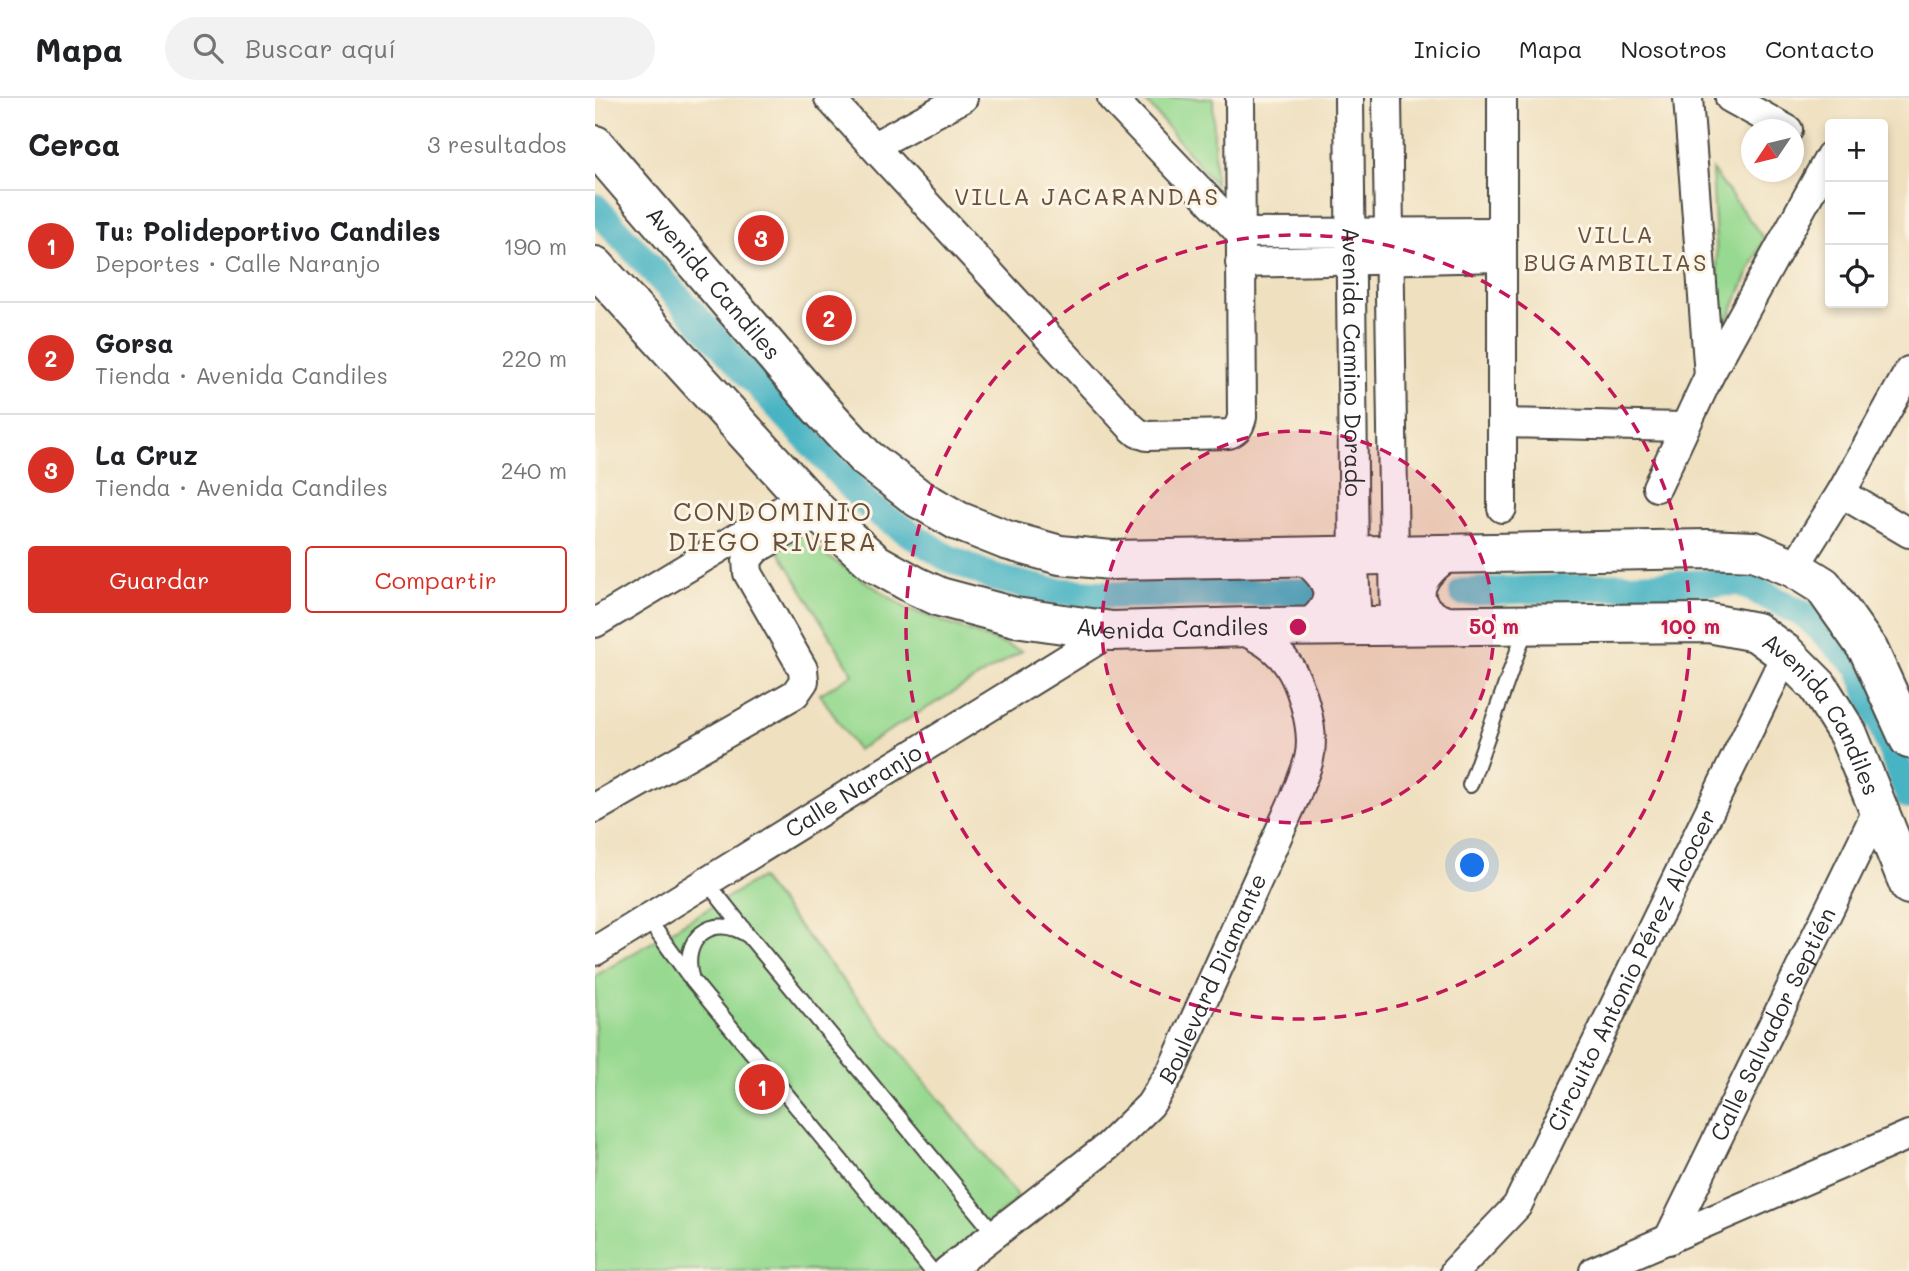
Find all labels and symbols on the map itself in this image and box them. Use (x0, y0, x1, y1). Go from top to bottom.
north arrow (1741, 119, 1804, 182)
district label: VILLA JACARANDAS (954, 180, 1220, 211)
street label: Avenida Candiles (640, 200, 788, 366)
pin: 3 (738, 212, 784, 264)
district label: VILLA BUGAMBILIAS (1523, 218, 1709, 277)
street label: Avenida Camino Dorado (1336, 227, 1369, 497)
pin: 2 (806, 292, 852, 344)
district label: CONDOMINIO DIEGO RIVERA (668, 494, 878, 558)
street label: Avenida Candiles (1075, 610, 1269, 645)
text: 50 m (1469, 612, 1519, 639)
text: 100 m (1660, 612, 1720, 639)
centre of rings (1286, 615, 1310, 639)
street label: Avenida Candiles (1757, 626, 1887, 799)
street label: Calle Naranjo (779, 737, 927, 844)
street label: Circuito Antonio Pérez Alcocer (1540, 804, 1722, 1136)
your location (1455, 848, 1489, 882)
street label: Boulevard Diamante (1151, 868, 1273, 1089)
street label: Calle Salvador Septién (1703, 902, 1842, 1146)
pin: 1 (739, 1061, 785, 1113)

